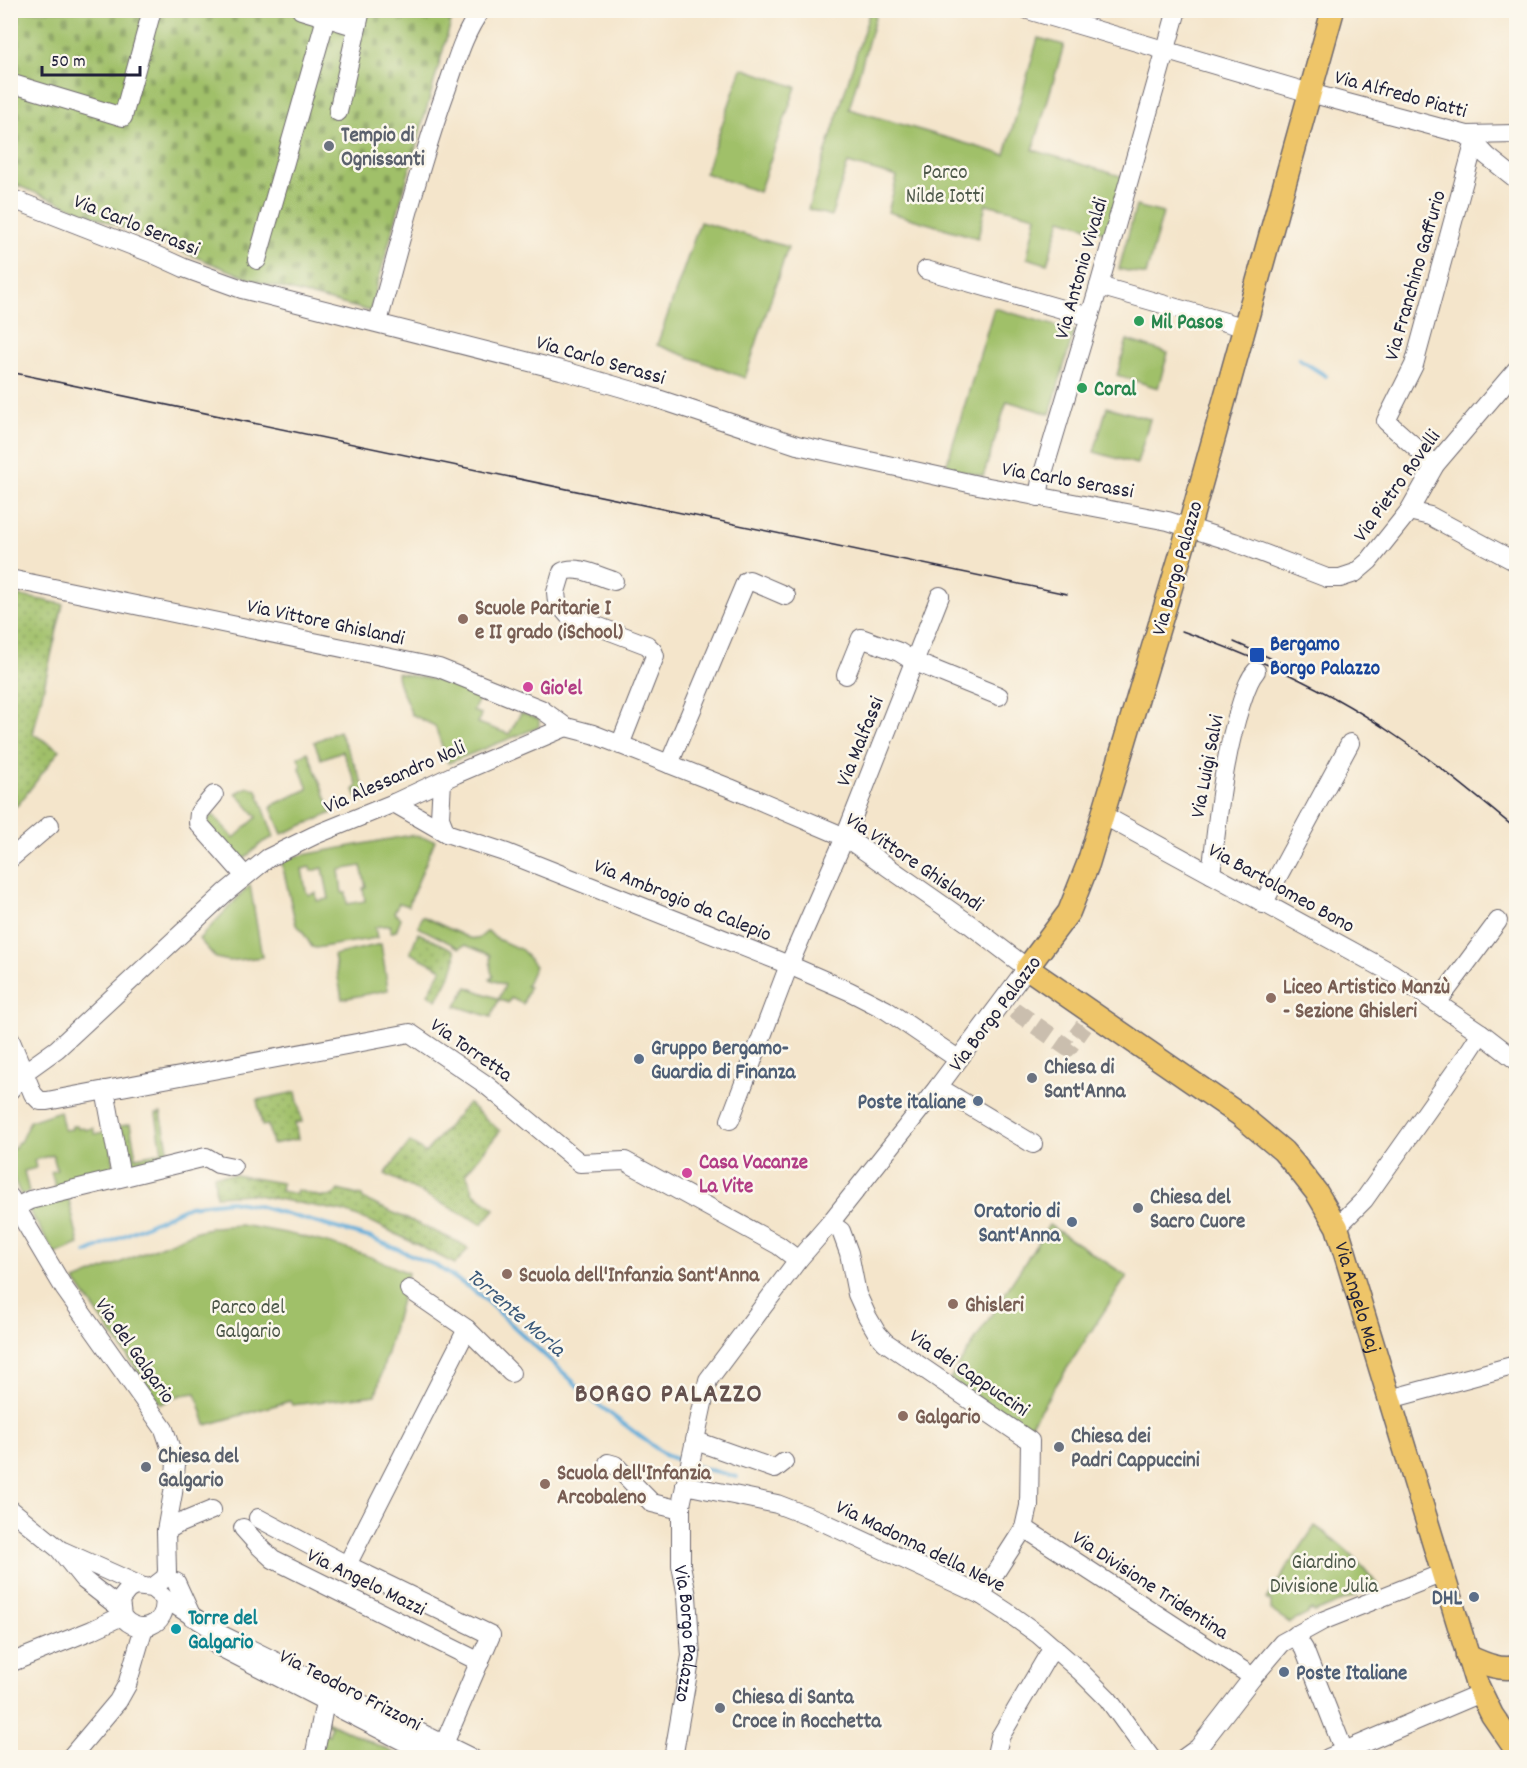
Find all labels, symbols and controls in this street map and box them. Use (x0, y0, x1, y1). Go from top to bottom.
scale bar (42, 39, 140, 77)
text: 50 m (51, 50, 86, 75)
street label: Via Alfredo Piatti (1331, 64, 1470, 128)
place label: Tempio di Ognissanti (341, 122, 425, 176)
marker: Tempio di Ognissanti (322, 139, 336, 153)
park label: Parco Nilde Iotti (906, 159, 984, 213)
street label: Via Franchino Gaffurio (1378, 187, 1456, 364)
street label: Via Carlo Serassi (68, 188, 203, 266)
street label: Via Antonio Vivaldi (1048, 194, 1117, 343)
place label: Mil Pasos (1151, 309, 1224, 339)
marker: Mil Pasos (1132, 314, 1146, 328)
street label: Via Carlo Serassi (532, 329, 669, 395)
place label: Coral (1094, 376, 1137, 406)
marker: Coral (1075, 381, 1089, 395)
street label: Via Pietro Rovelli (1347, 424, 1450, 549)
street label: Via Carlo Serassi (999, 456, 1136, 508)
street label: Via Borgo Palazzo (1145, 498, 1212, 640)
street label: Via Vittore Ghislandi (244, 593, 407, 655)
place label: Scuole Paritarie I e II grado (iSchool) (475, 595, 623, 649)
marker: Scuole Paritarie I e II grado (iSchool) (456, 612, 470, 626)
place label: Bergamo Borgo Palazzo (1270, 631, 1380, 685)
marker: Bergamo Borgo Palazzo (1248, 646, 1266, 664)
place label: Gio'el (540, 675, 583, 705)
marker: Gio'el (521, 680, 535, 694)
street label: Via Malfassi (830, 693, 893, 792)
street label: Via Luigi Salvi (1184, 712, 1234, 821)
street label: Via Alessandro Noli (320, 734, 471, 823)
street label: Via Vittore Ghislandi (838, 806, 988, 921)
street label: Via Bartolomeo Bono (1202, 837, 1359, 942)
street label: Via Ambrogio da Calepio (588, 852, 775, 951)
street label: Via Borgo Palazzo (943, 950, 1050, 1079)
place label: Liceo Artistico Manzù - Sezione Ghisleri (1283, 974, 1450, 1028)
marker: Liceo Artistico Manzù - Sezione Ghisleri (1264, 991, 1278, 1005)
street label: Via Torretta (423, 1012, 519, 1092)
place label: Gruppo Bergamo- Guardia di Finanza (651, 1035, 797, 1089)
marker: Gruppo Bergamo- Guardia di Finanza (632, 1052, 646, 1066)
place label: Chiesa di Sant'Anna (1044, 1054, 1127, 1108)
marker: Chiesa di Sant'Anna (1025, 1071, 1039, 1085)
place label: Poste italiane (857, 1089, 966, 1119)
marker: Poste italiane (971, 1094, 985, 1108)
place label: Casa Vacanze La Vite (699, 1149, 808, 1203)
marker: Casa Vacanze La Vite (680, 1166, 694, 1180)
place label: Chiesa del Sacro Cuore (1150, 1184, 1245, 1238)
place label: Oratorio di Sant'Anna (974, 1198, 1061, 1252)
marker: Chiesa del Sacro Cuore (1131, 1201, 1145, 1215)
marker: Oratorio di Sant'Anna (1065, 1215, 1079, 1229)
street label: Via Angelo Maj (1324, 1239, 1387, 1358)
water label: Torrente Morla (458, 1262, 572, 1366)
place label: Scuola dell'Infanzia Sant'Anna (519, 1262, 760, 1292)
marker: Scuola dell'Infanzia Sant'Anna (500, 1267, 514, 1281)
place label: Ghisleri (965, 1292, 1024, 1322)
street label: Via del Galgario (86, 1293, 181, 1411)
park label: Parco del Galgario (211, 1294, 285, 1348)
marker: Ghisleri (946, 1297, 960, 1311)
street label: Via dei Cappuccini (902, 1323, 1035, 1426)
district label: BORGO PALAZZO (575, 1376, 763, 1415)
place label: Galgario (915, 1404, 980, 1434)
marker: Galgario (896, 1409, 910, 1423)
place label: Chiesa dei Padri Cappuccini (1071, 1423, 1200, 1477)
marker: Chiesa dei Padri Cappuccini (1052, 1440, 1066, 1454)
place label: Chiesa del Galgario (158, 1443, 240, 1497)
marker: Chiesa del Galgario (139, 1460, 153, 1474)
place label: Scuola dell'Infanzia Arcobaleno (557, 1460, 712, 1514)
marker: Scuola dell'Infanzia Arcobaleno (538, 1477, 552, 1491)
street label: Via Madonna della Neve (830, 1494, 1010, 1602)
street label: Via Divisione Tridentina (1065, 1524, 1235, 1649)
street label: Via Angelo Mazzi (301, 1542, 431, 1626)
park label: Giardino Divisione Julia (1270, 1549, 1379, 1603)
street label: Via Borgo Palazzo (663, 1563, 703, 1705)
place label: DHL (1432, 1585, 1462, 1615)
marker: DHL (1467, 1590, 1481, 1604)
place label: Torre del Galgario (188, 1605, 259, 1659)
marker: Torre del Galgario (169, 1622, 183, 1636)
street label: Via Teodoro Frizzoni (273, 1643, 426, 1741)
place label: Poste Italiane (1296, 1660, 1407, 1690)
marker: Poste Italiane (1277, 1665, 1291, 1679)
place label: Chiesa di Santa Croce in Rocchetta (732, 1684, 882, 1738)
marker: Chiesa di Santa Croce in Rocchetta (713, 1701, 727, 1715)

